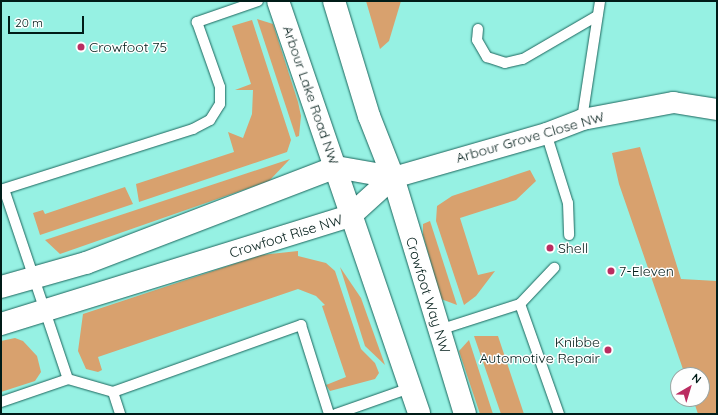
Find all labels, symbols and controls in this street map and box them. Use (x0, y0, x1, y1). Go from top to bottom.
scale bar (10, 8, 86, 34)
text: 20 m (15, 15, 43, 30)
street label: Arbour Lake Road NW (279, 23, 343, 167)
place label: Crowfoot 75 (89, 39, 167, 55)
marker: Crowfoot 75 (76, 42, 86, 52)
street label: Arbour Grove Close NW (454, 108, 606, 166)
street label: Crowfoot Rise NW (227, 211, 345, 261)
street label: Crowfoot Way NW (402, 235, 454, 355)
place label: Shell (558, 240, 588, 256)
marker: Shell (545, 243, 555, 253)
place label: 7-Eleven (619, 263, 674, 279)
marker: 7-Eleven (606, 266, 616, 276)
place label: Knibbe Automotive Repair (479, 334, 600, 366)
marker: Knibbe Automotive Repair (603, 345, 613, 355)
north arrow (670, 367, 710, 407)
text: N (689, 370, 704, 386)

